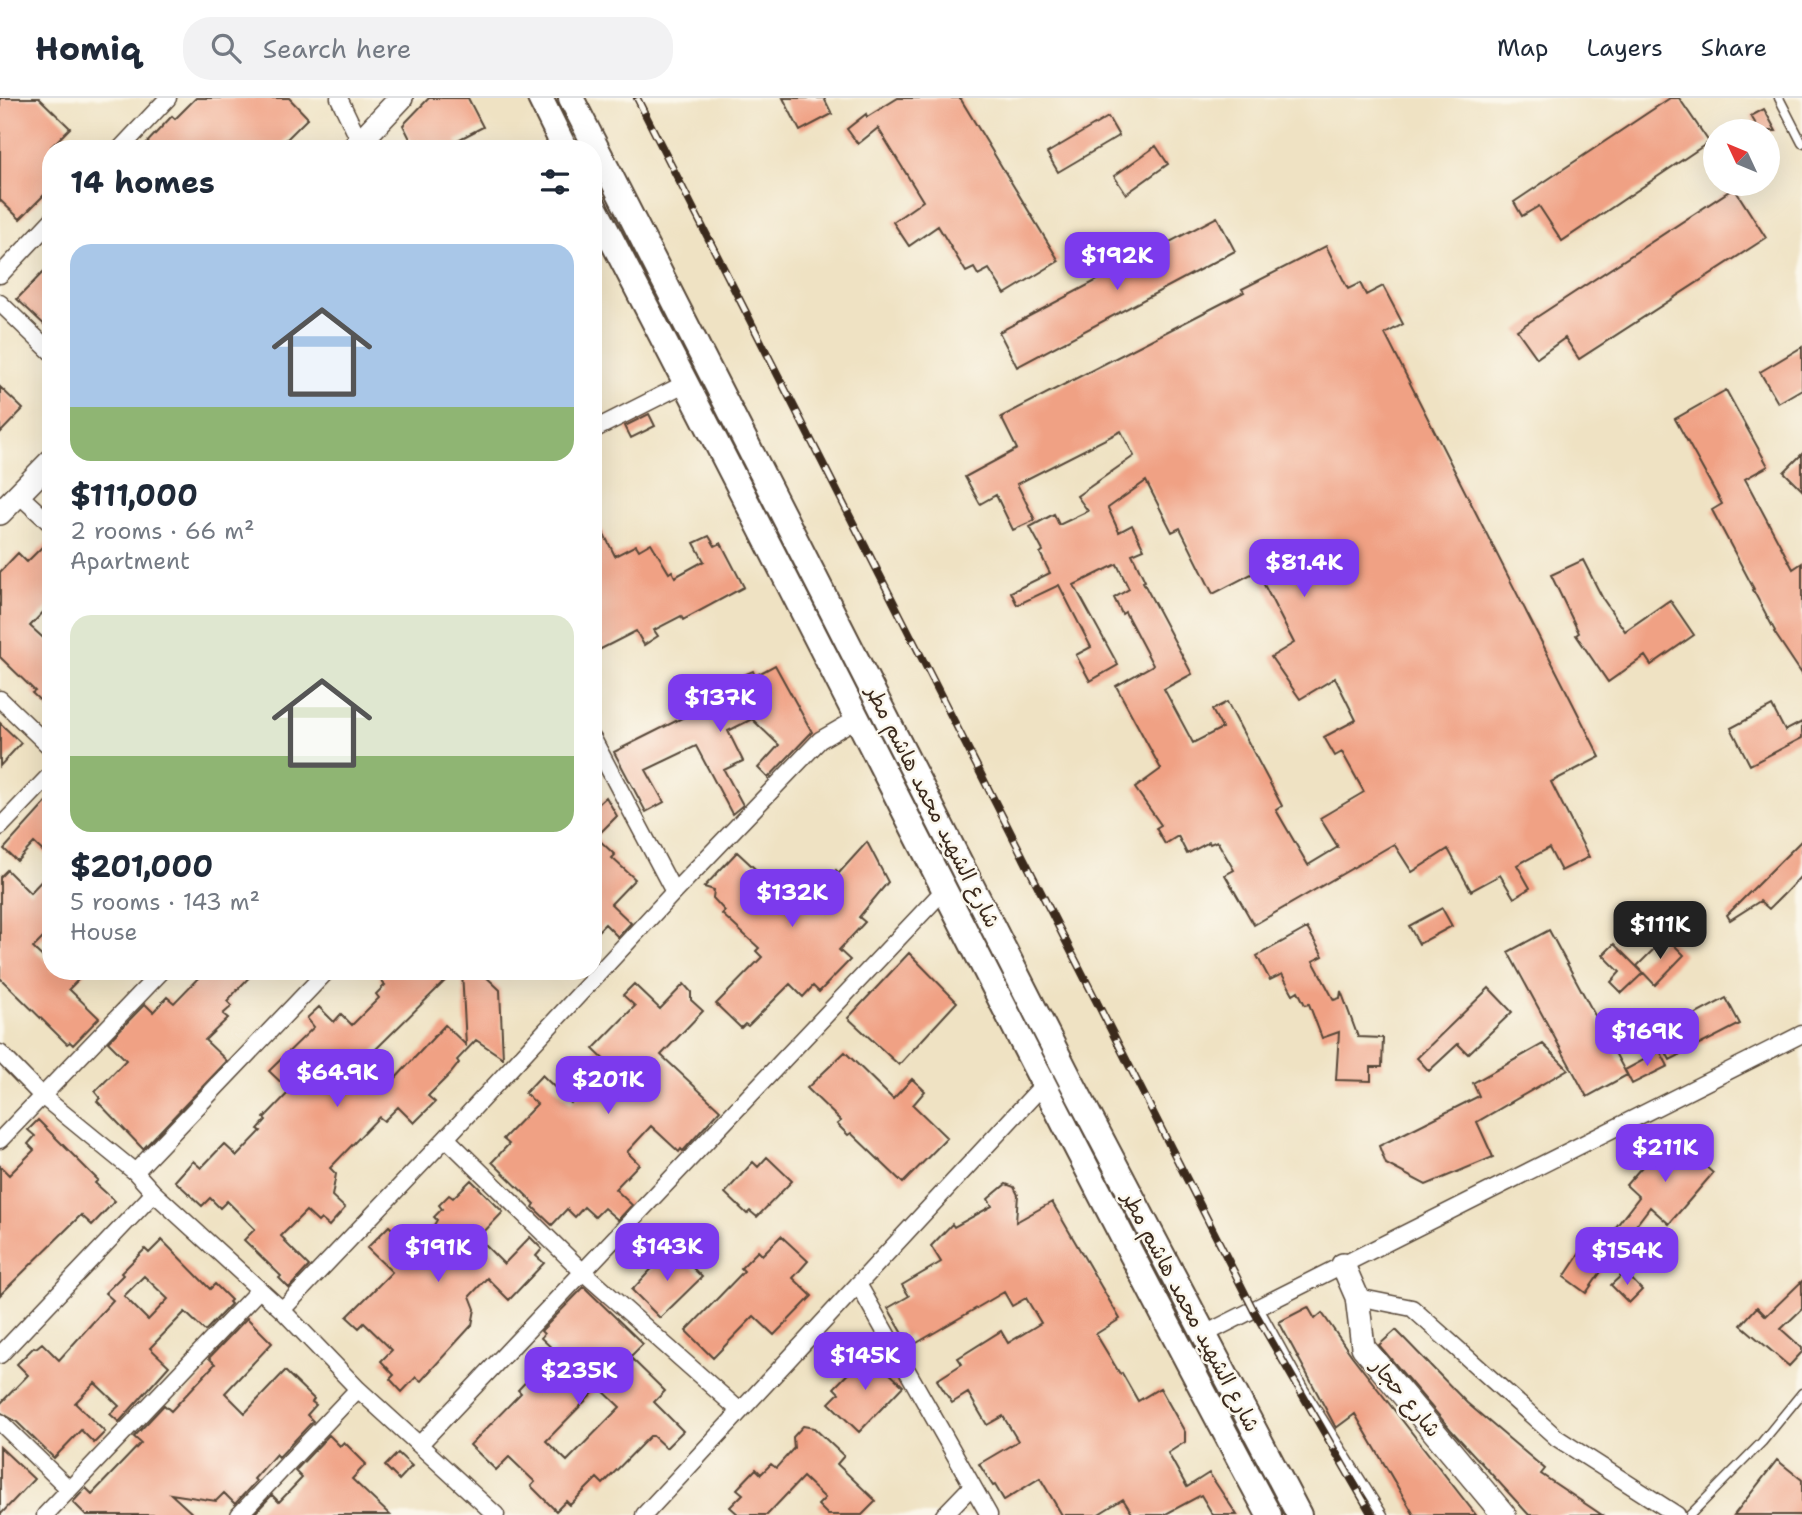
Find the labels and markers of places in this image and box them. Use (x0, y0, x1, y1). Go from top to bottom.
pin: $192K (1068, 232, 1166, 292)
pin: $81.4K (1247, 540, 1361, 599)
pin: $137K (671, 674, 769, 734)
pin: $132K (743, 870, 841, 929)
pin: $111K (1611, 902, 1709, 961)
pin: $169K (1598, 1009, 1696, 1068)
pin: $64.9K (280, 1049, 394, 1109)
pin: $201K (559, 1056, 657, 1116)
pin: $211K (1616, 1124, 1714, 1184)
pin: $191K (389, 1224, 487, 1284)
pin: $143K (618, 1224, 716, 1283)
pin: $154K (1578, 1228, 1676, 1287)
pin: $145K (816, 1332, 914, 1392)
pin: $235K (530, 1348, 628, 1407)

